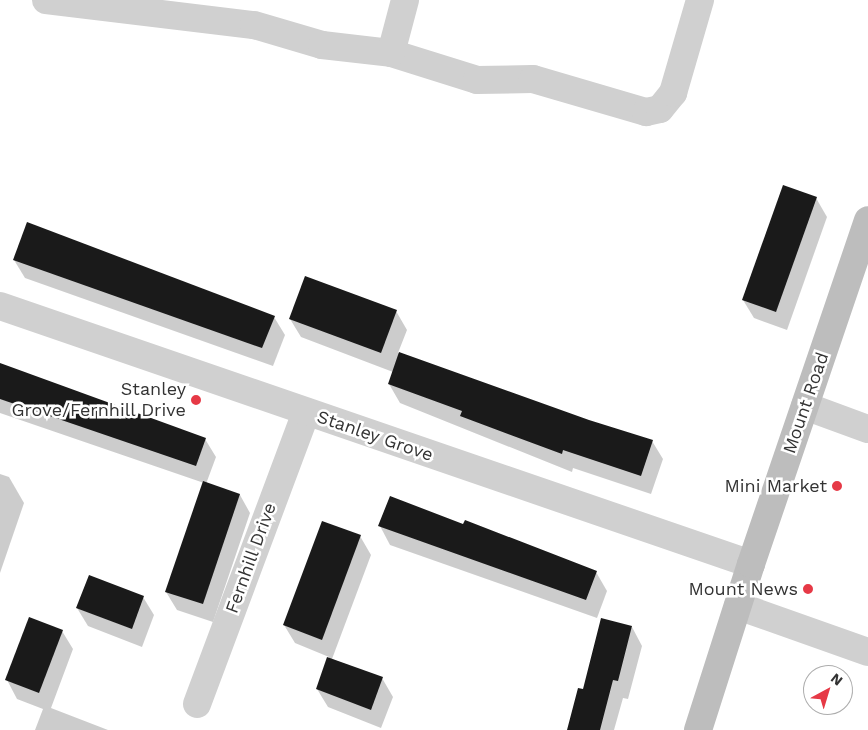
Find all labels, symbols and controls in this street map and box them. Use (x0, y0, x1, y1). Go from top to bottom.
street label: Mount Road (779, 349, 833, 457)
place label: Stanley Grove/Fernhill Drive (11, 379, 186, 422)
marker: Stanley Grove/Fernhill Drive (190, 394, 202, 406)
street label: Stanley Grove (314, 406, 436, 466)
place label: Mini Market (724, 475, 827, 497)
marker: Mini Market (831, 480, 843, 492)
street label: Fernhill Drive (221, 499, 281, 617)
place label: Mount News (689, 578, 798, 600)
marker: Mount News (802, 583, 814, 595)
north arrow (803, 665, 853, 715)
text: N (828, 670, 846, 689)

